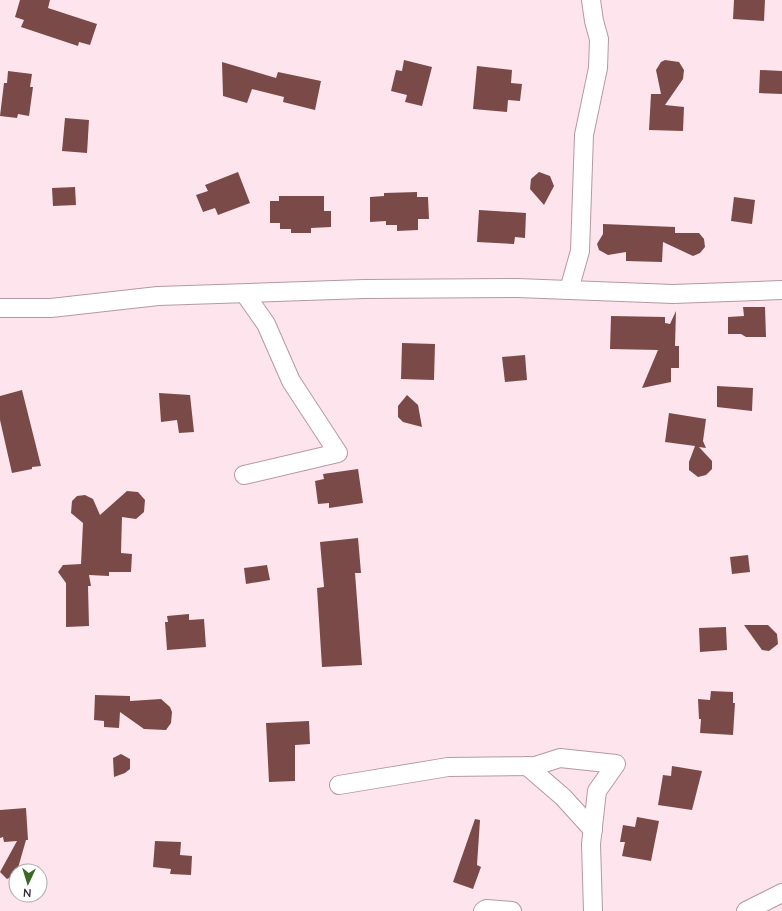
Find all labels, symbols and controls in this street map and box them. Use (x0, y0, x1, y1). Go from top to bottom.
north arrow (8, 863, 48, 903)
text: N (23, 887, 32, 900)

